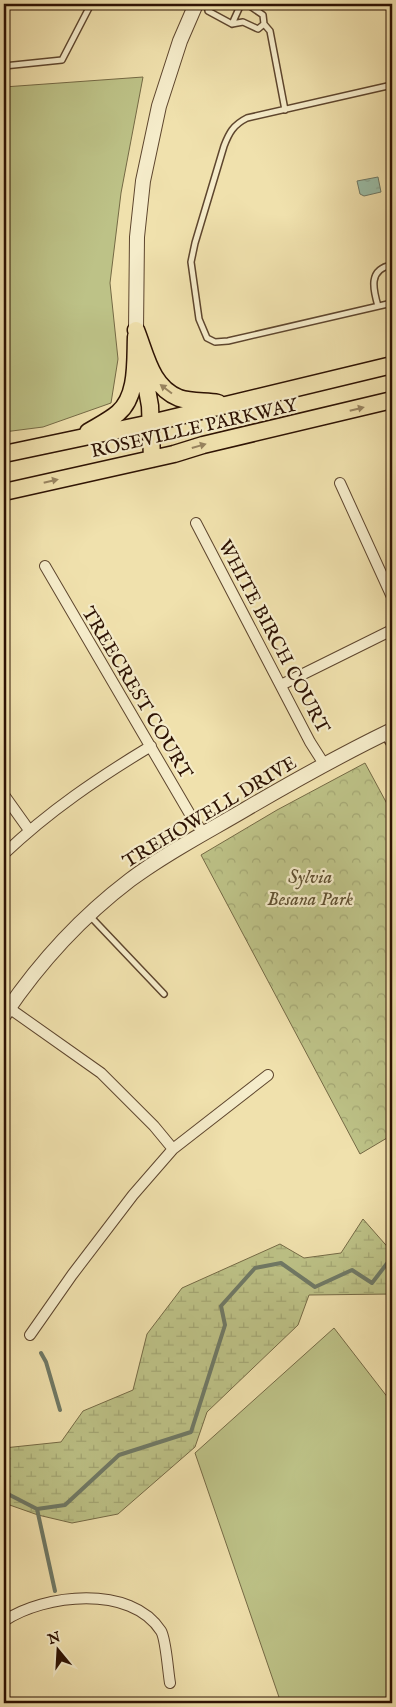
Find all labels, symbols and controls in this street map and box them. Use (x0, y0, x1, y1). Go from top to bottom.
one-way arrow (159, 384, 173, 394)
street label: ROSEVILLE PARKWAY (89, 393, 301, 464)
one-way arrow (349, 405, 364, 413)
one-way arrow (191, 442, 206, 450)
one-way arrow (44, 477, 59, 485)
street label: WHITE BIRCH COURT (212, 536, 335, 738)
street label: TREECREST COURT (75, 603, 197, 784)
street label: TREHOWELL DRIVE (119, 751, 301, 874)
park label: Sylvia Besana Park (267, 866, 353, 912)
north arrow (32, 1624, 82, 1674)
text: N (45, 1628, 63, 1649)

